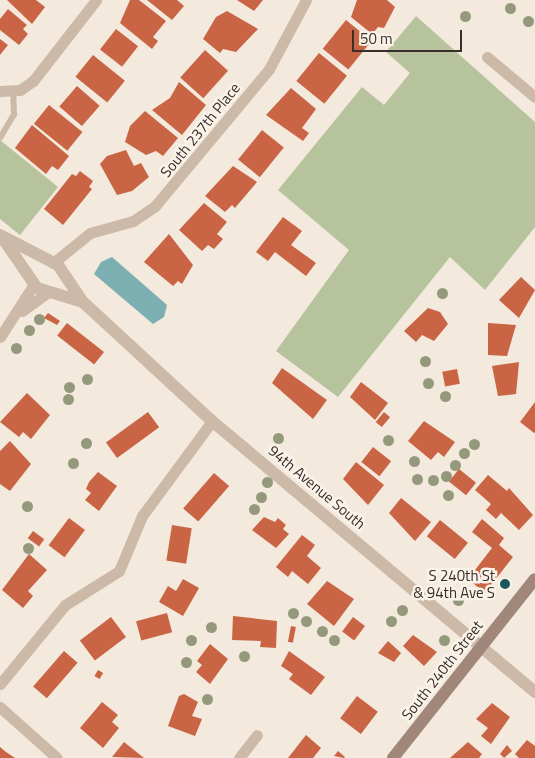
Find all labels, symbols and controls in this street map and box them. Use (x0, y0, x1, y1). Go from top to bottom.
scale bar (355, 20, 465, 52)
text: 50 m (360, 27, 393, 50)
street label: South 237th Place (156, 79, 244, 181)
street label: 94th Avenue South (265, 441, 369, 533)
place label: S 240th St & 94th Ave S (413, 566, 495, 601)
marker: S 240th St & 94th Ave S (499, 578, 511, 590)
street label: South 240th Street (398, 617, 486, 723)

